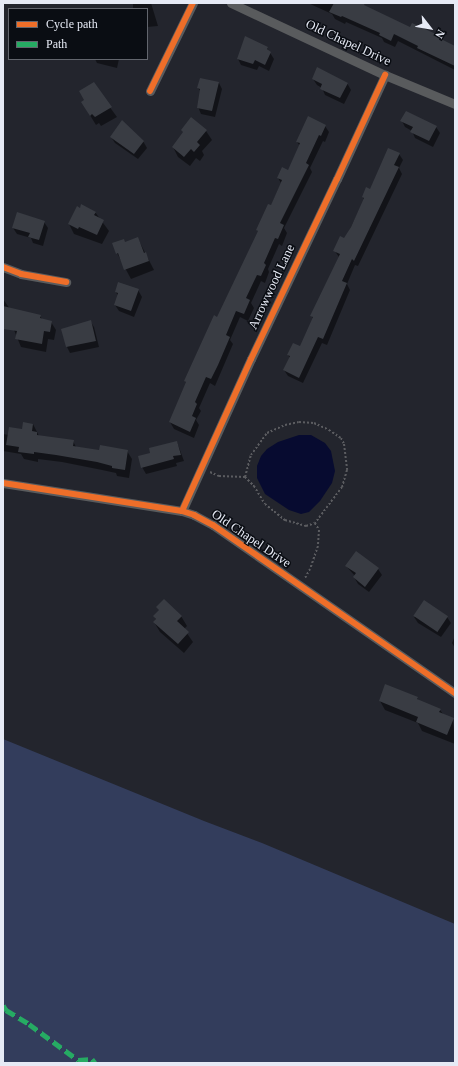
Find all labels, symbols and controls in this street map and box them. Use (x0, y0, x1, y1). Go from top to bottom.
legend (8, 8, 148, 60)
north arrow (410, 8, 450, 48)
street label: Old Chapel Drive (303, 16, 393, 70)
text: Cycle path (46, 17, 98, 31)
text: N (433, 28, 447, 41)
text: Path (46, 37, 67, 51)
street label: Arrowwood Lane (245, 242, 299, 332)
street label: Old Chapel Drive (208, 507, 294, 571)

